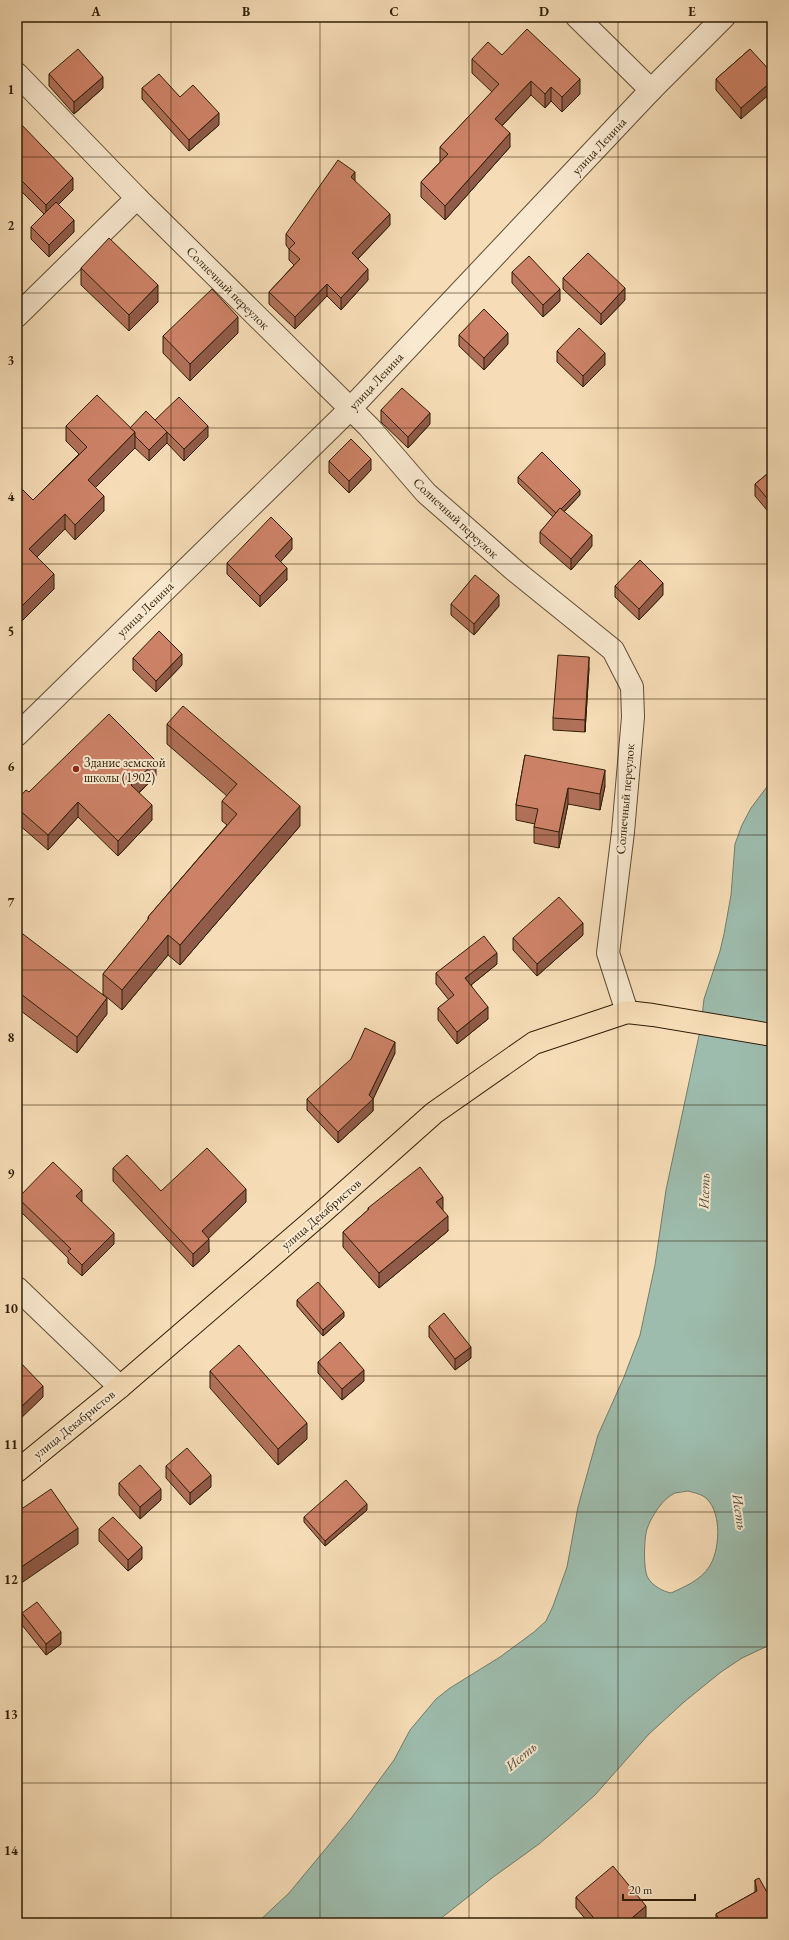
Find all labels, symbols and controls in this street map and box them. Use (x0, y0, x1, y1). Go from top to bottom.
text: A (90, 3, 101, 20)
text: B (242, 3, 250, 20)
text: C (389, 3, 399, 20)
text: D (539, 3, 549, 20)
text: E (688, 3, 696, 20)
text: 1 (8, 81, 15, 98)
street label: улица Ленина (568, 113, 631, 178)
text: 2 (8, 217, 15, 234)
street label: Солнечный переулок (183, 243, 274, 334)
street label: улица Ленина (345, 348, 408, 413)
text: 3 (8, 352, 15, 369)
street label: Солнечный переулок (410, 474, 503, 563)
text: 4 (8, 488, 15, 505)
street label: улица Ленина (113, 577, 178, 640)
text: 5 (8, 623, 14, 640)
street label: Солнечный переулок (612, 742, 638, 855)
place label: Здание земской школы (1902) (84, 754, 166, 786)
text: 6 (8, 758, 15, 775)
marker: Здание земской школы (1902) (71, 764, 81, 774)
text: 7 (8, 894, 15, 911)
text: 8 (8, 1029, 15, 1046)
text: 9 (8, 1165, 15, 1182)
water label: Исеть (694, 1172, 714, 1210)
street label: улица Декабристов (277, 1174, 365, 1253)
text: 10 (4, 1300, 18, 1317)
street label: улица Декабристов (30, 1385, 119, 1462)
text: 11 (4, 1436, 18, 1453)
water label: Исеть (728, 1492, 751, 1531)
text: 12 (4, 1571, 18, 1588)
text: 13 (4, 1706, 18, 1723)
water label: Исеть (501, 1737, 541, 1775)
text: 14 (4, 1842, 18, 1859)
scale bar (623, 1876, 695, 1902)
text: 20 m (629, 1882, 653, 1898)

